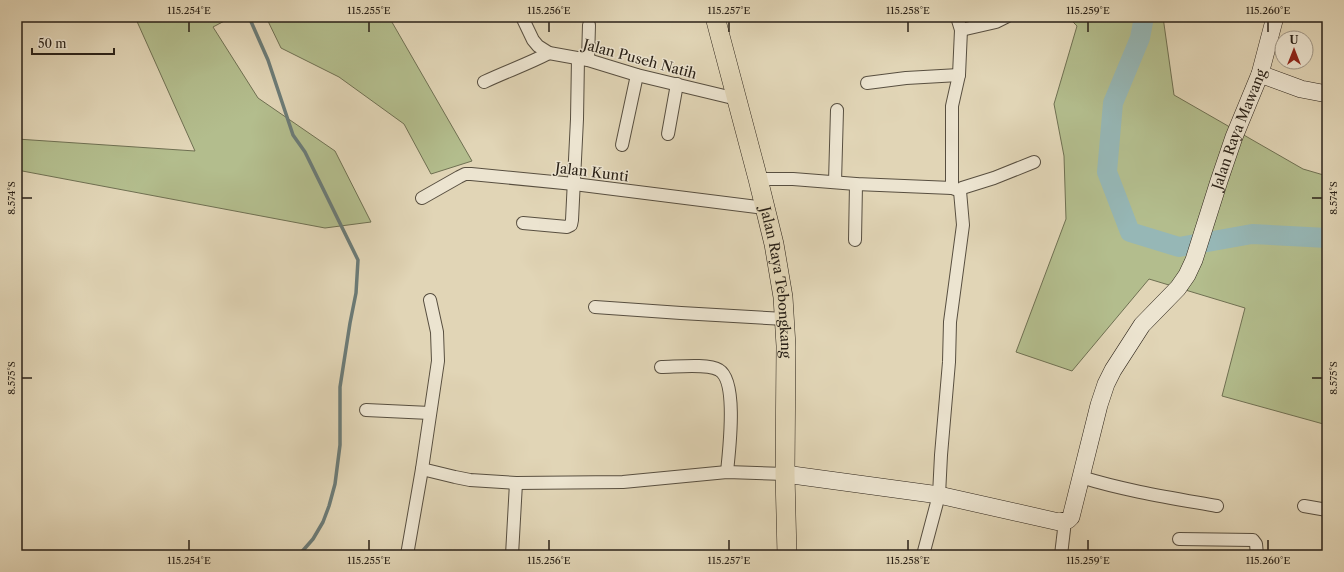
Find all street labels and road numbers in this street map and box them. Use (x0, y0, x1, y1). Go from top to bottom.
street label: Jalan Puseh Natih (579, 35, 699, 83)
street label: Jalan Raya Mawang (1207, 67, 1270, 194)
street label: Jalan Kunti (552, 158, 630, 185)
street label: Jalan Raya Tebongkang (756, 203, 795, 359)

